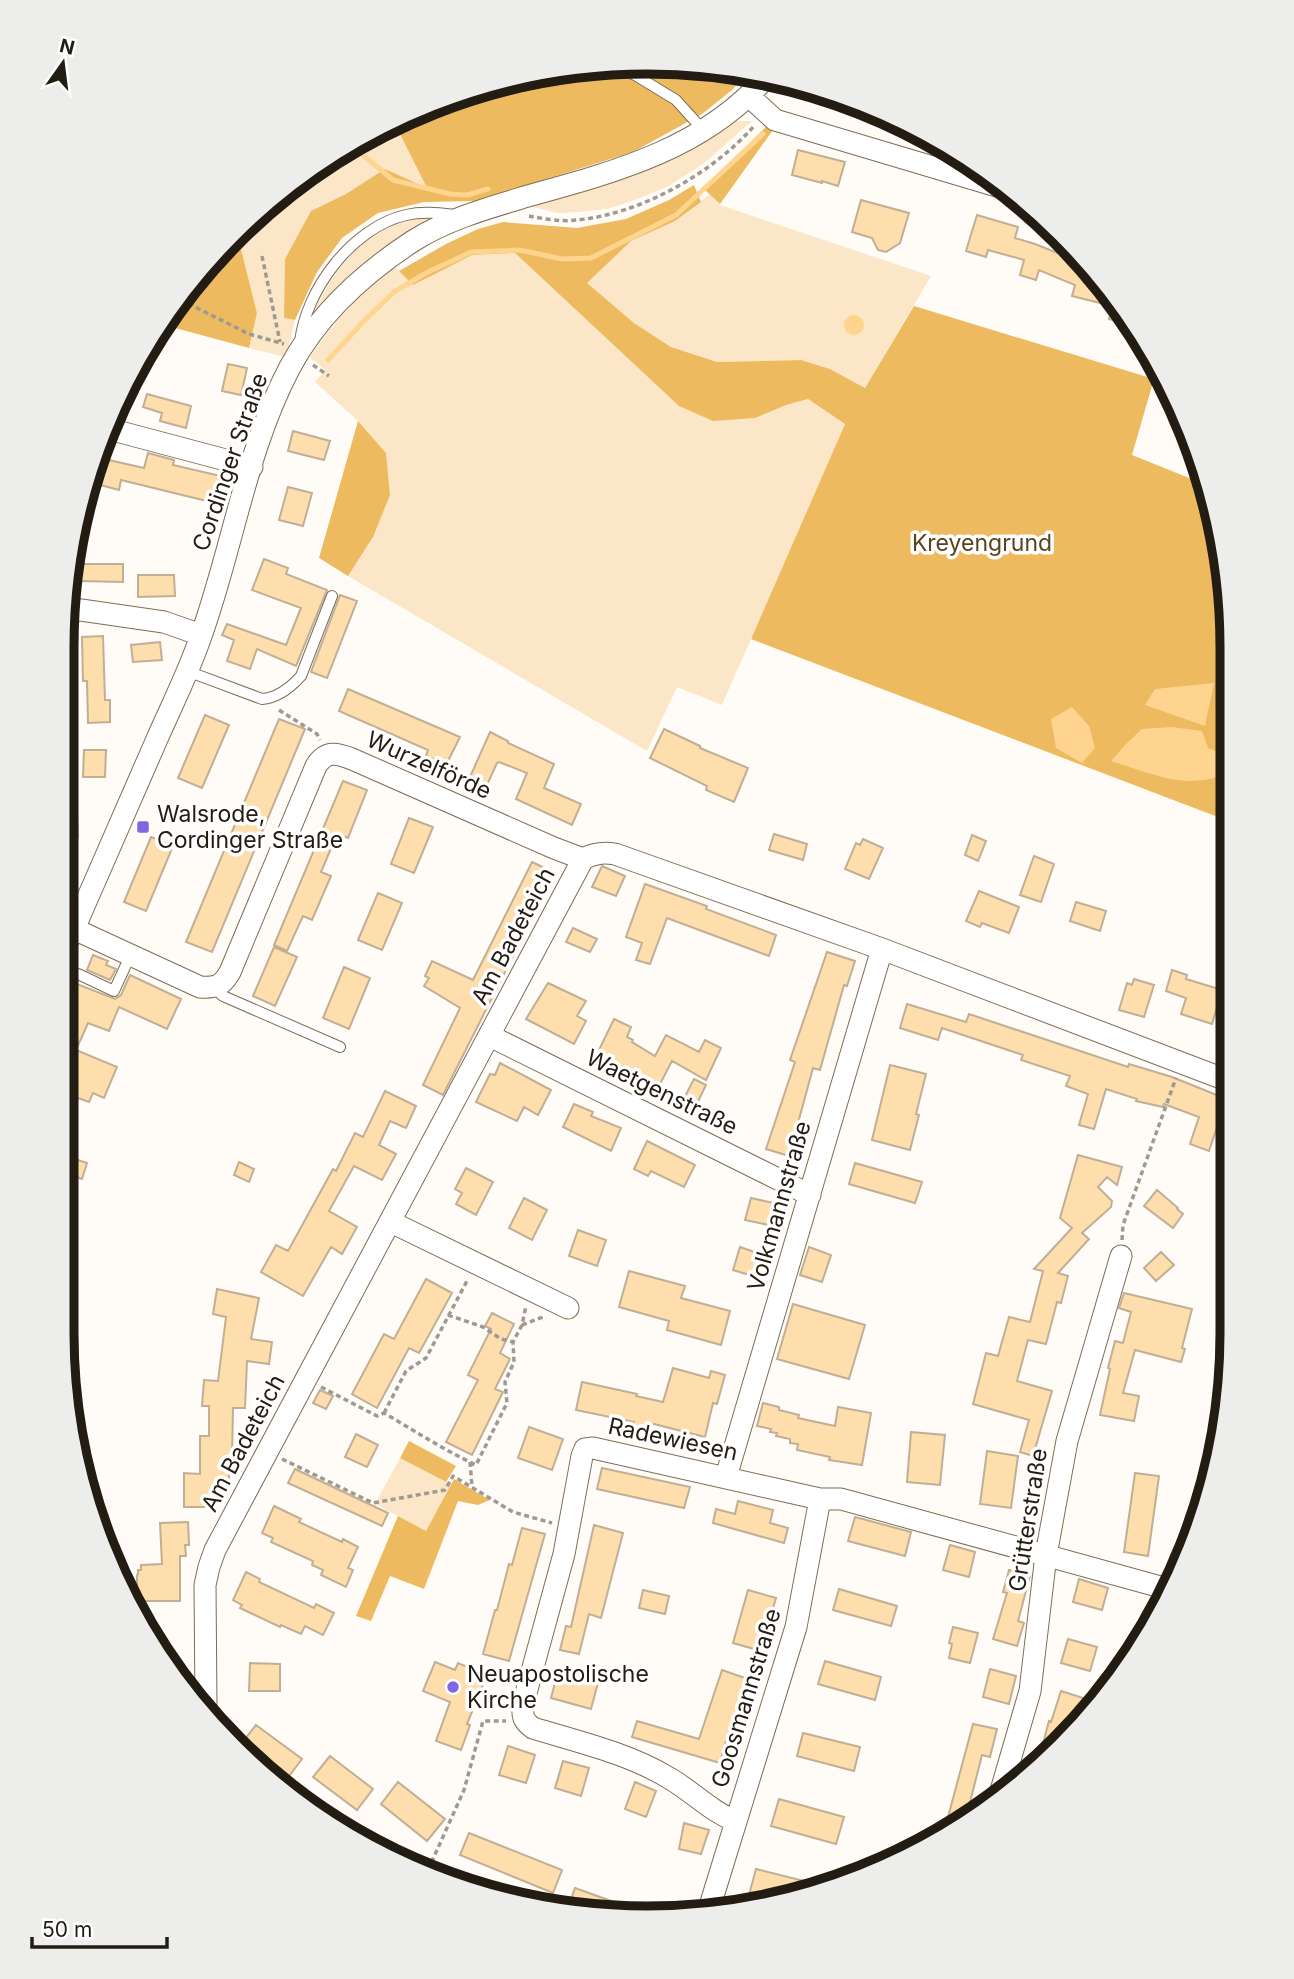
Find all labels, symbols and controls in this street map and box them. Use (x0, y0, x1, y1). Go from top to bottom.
north arrow (28, 28, 98, 98)
text: N (57, 34, 77, 60)
street label: Cordinger Straße (186, 369, 274, 555)
park label: Kreyengrund (912, 529, 1052, 557)
street label: Wurzelförde (362, 725, 496, 805)
place label: Walsrode, Cordinger Straße (157, 800, 343, 854)
marker: Walsrode, Cordinger Straße (135, 819, 151, 835)
street label: Am Badeteich (465, 863, 561, 1009)
street label: Waetgenstraße (582, 1043, 742, 1141)
street label: Volkmannstraße (741, 1118, 817, 1294)
street label: Am Badeteich (195, 1370, 291, 1516)
street label: Radewiesen (606, 1412, 740, 1466)
street label: Grütterstraße (1003, 1446, 1053, 1594)
street label: Goosmannstraße (705, 1605, 787, 1791)
place label: Neuapostolische Kirche (467, 1660, 649, 1714)
marker: Neuapostolische Kirche (445, 1679, 461, 1695)
scale bar (32, 1906, 166, 1950)
text: 50 m (42, 1917, 92, 1942)

